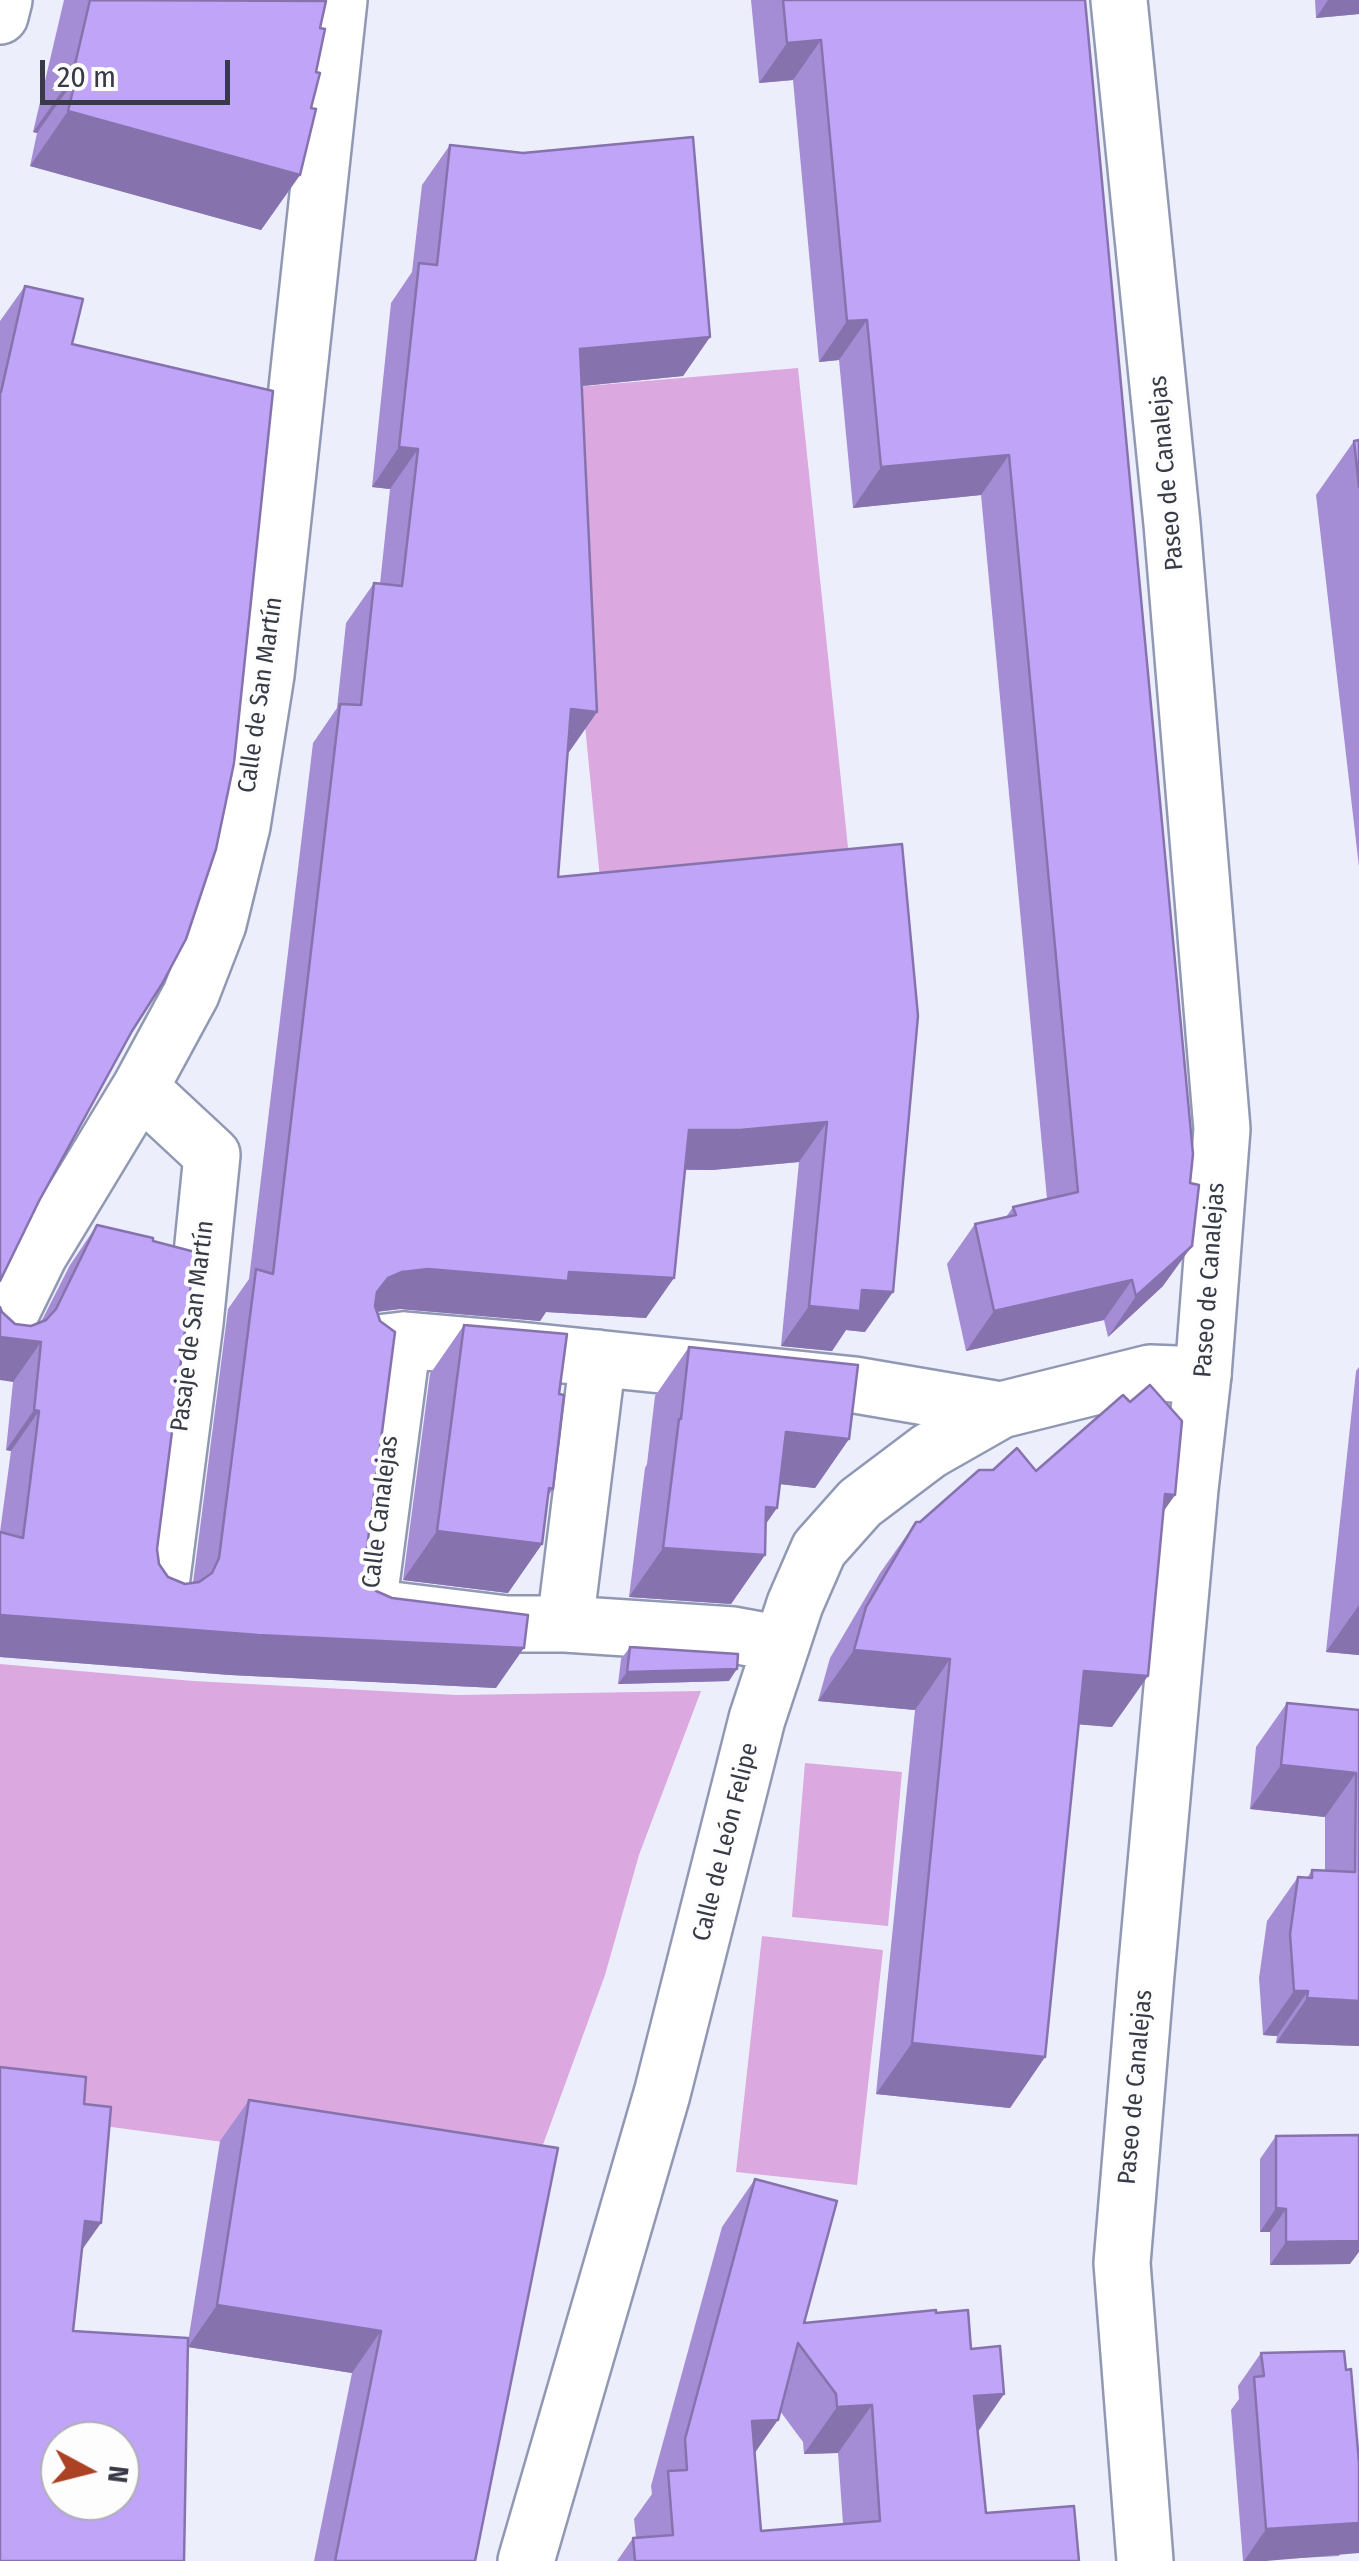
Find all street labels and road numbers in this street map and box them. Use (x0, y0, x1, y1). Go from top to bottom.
street label: Paseo de Canalejas (1144, 374, 1190, 572)
street label: Calle de San Martín (232, 595, 290, 795)
street label: Paseo de Canalejas (1188, 1182, 1232, 1378)
street label: Pasaje de San Martín (165, 1219, 221, 1433)
street label: Calle Canalejas (357, 1434, 405, 1590)
street label: Calle de León Felipe (687, 1740, 765, 1944)
street label: Paseo de Canalejas (1113, 1988, 1159, 2186)

